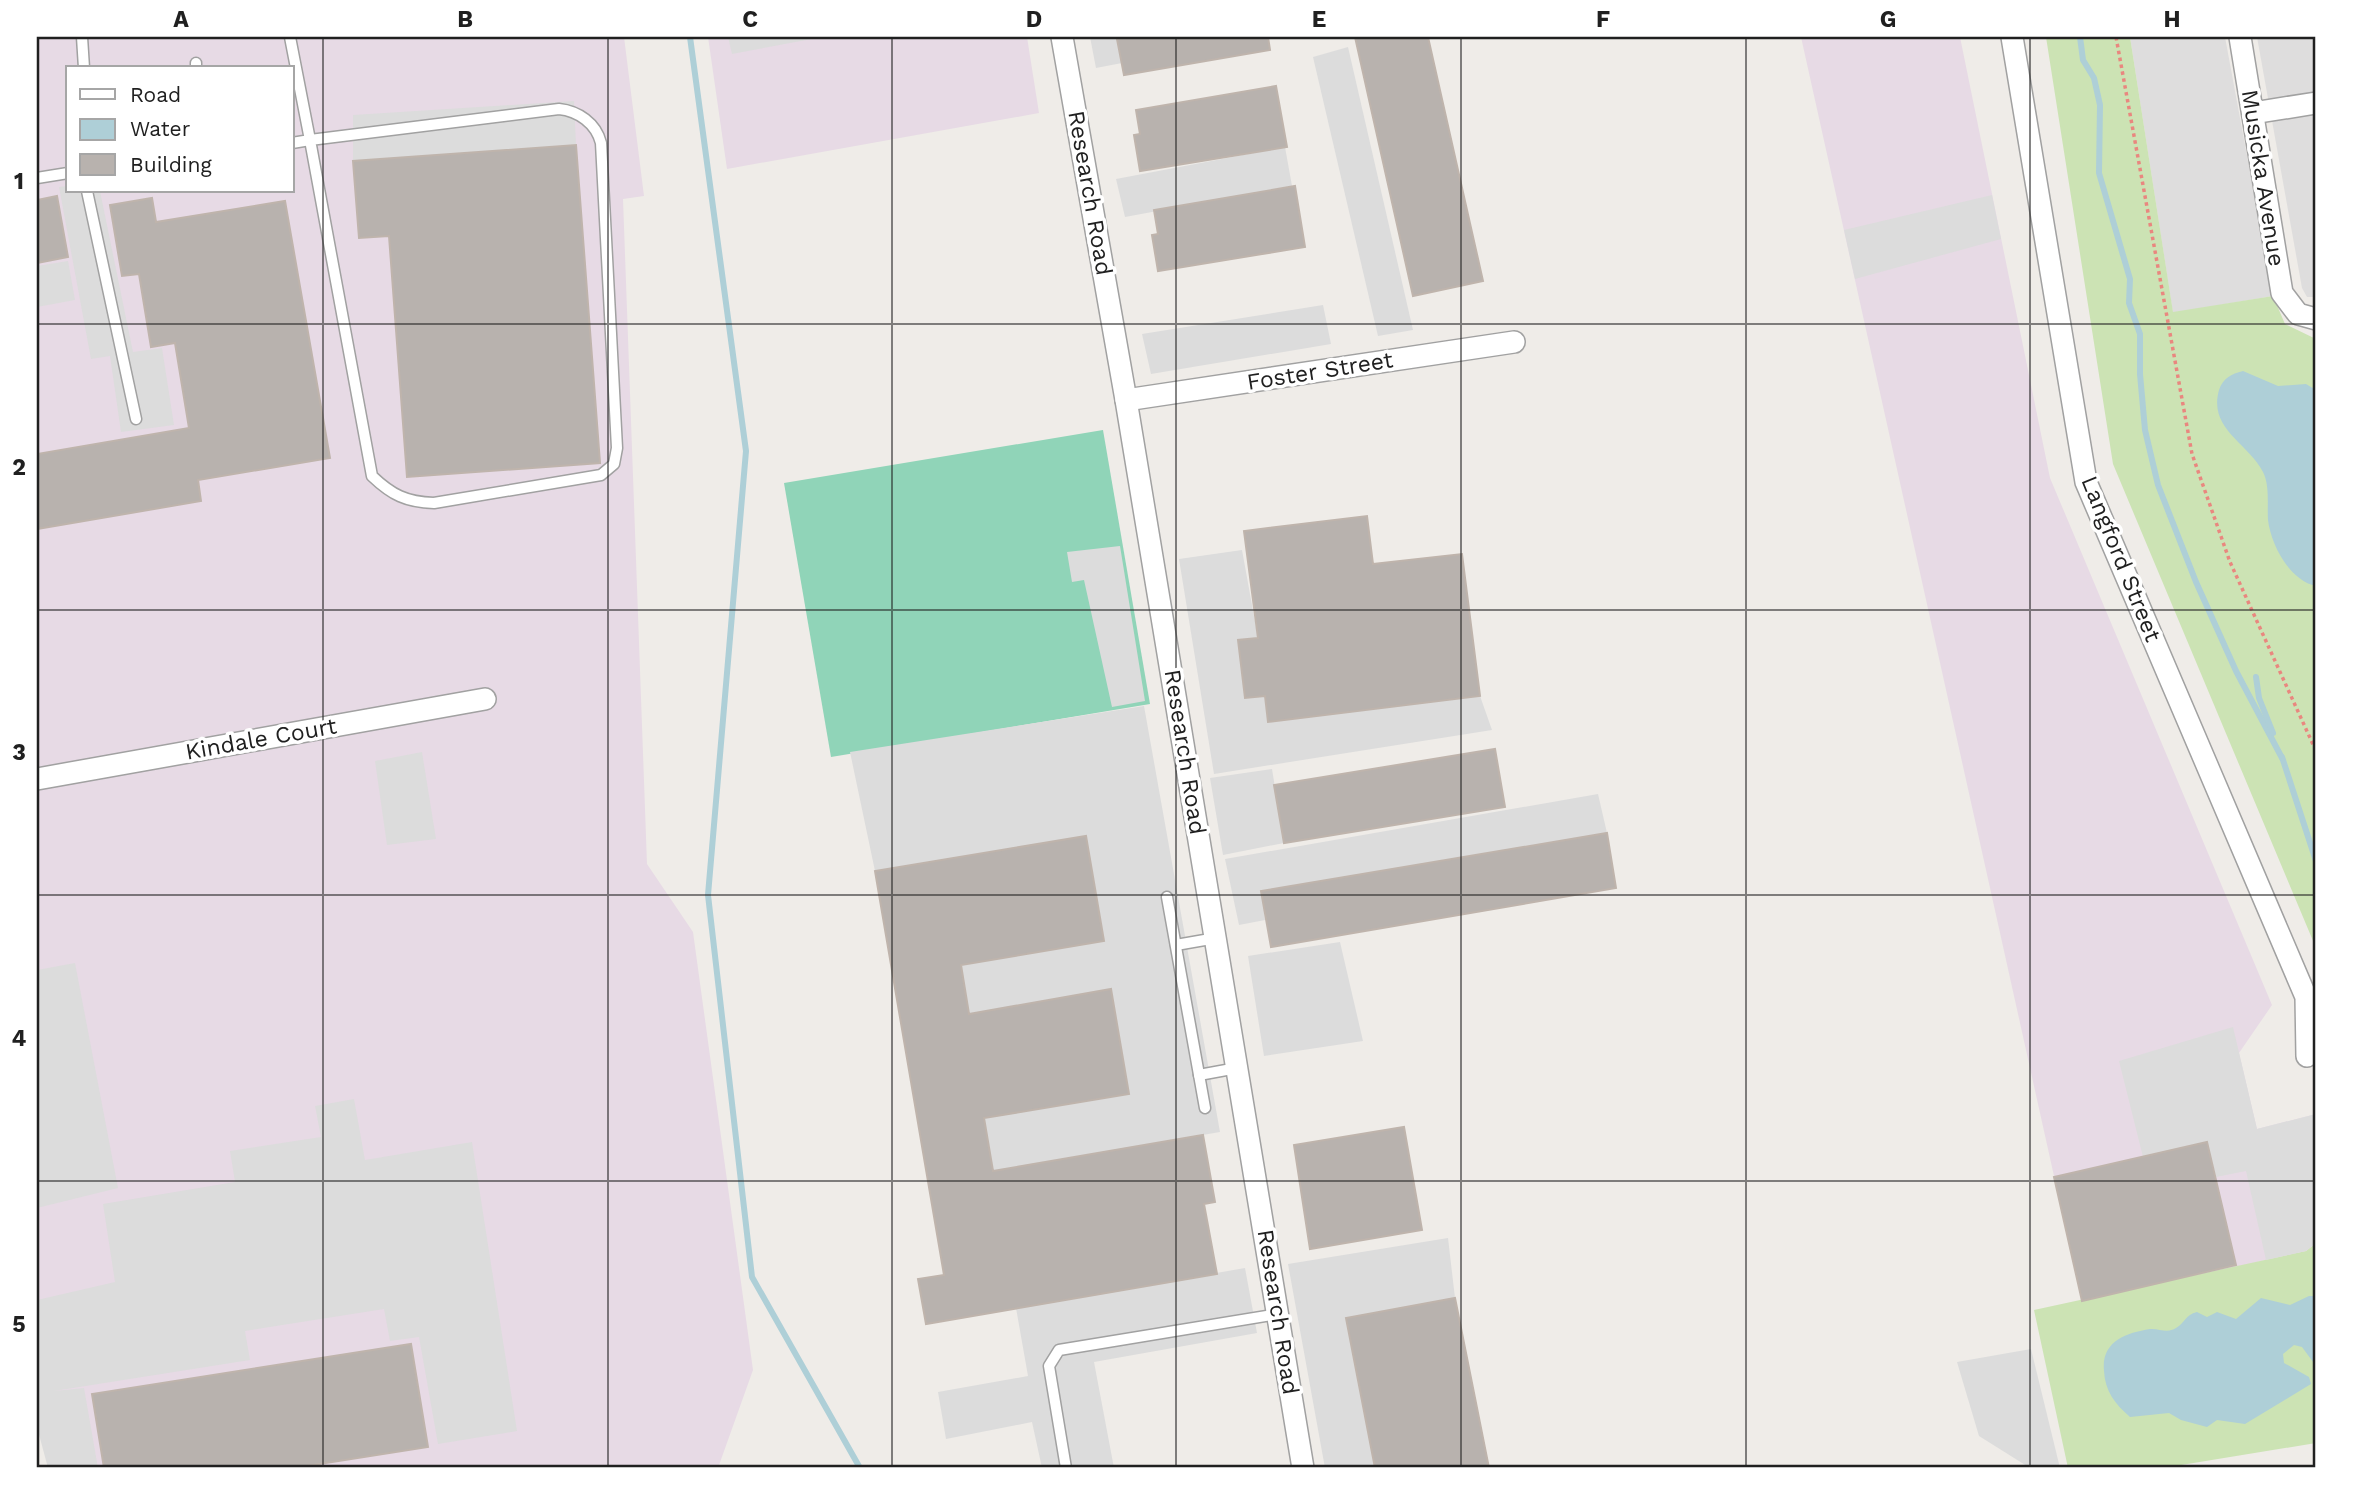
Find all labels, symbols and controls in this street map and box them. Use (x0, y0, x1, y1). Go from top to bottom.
text: A (173, 6, 189, 33)
text: B (457, 6, 473, 33)
text: C (742, 6, 758, 33)
text: D (1026, 6, 1042, 33)
text: E (1312, 6, 1326, 33)
text: F (1596, 6, 1610, 33)
text: G (1880, 6, 1896, 33)
text: H (2163, 6, 2181, 33)
legend (66, 66, 294, 192)
text: Road (130, 82, 181, 107)
street label: Musicka Avenue (2236, 88, 2290, 268)
street label: Research Road (1062, 109, 1118, 277)
text: Water (130, 116, 191, 141)
text: Building (130, 152, 212, 177)
text: 1 (14, 168, 24, 195)
street label: Foster Street (1245, 346, 1395, 396)
text: 2 (12, 454, 26, 481)
street label: Langford Street (2075, 472, 2167, 646)
street label: Research Road (1159, 668, 1211, 836)
street label: Kindale Court (183, 712, 339, 766)
text: 3 (12, 739, 26, 766)
text: 4 (12, 1025, 27, 1052)
street label: Research Road (1252, 1228, 1304, 1396)
text: 5 (12, 1311, 26, 1338)

